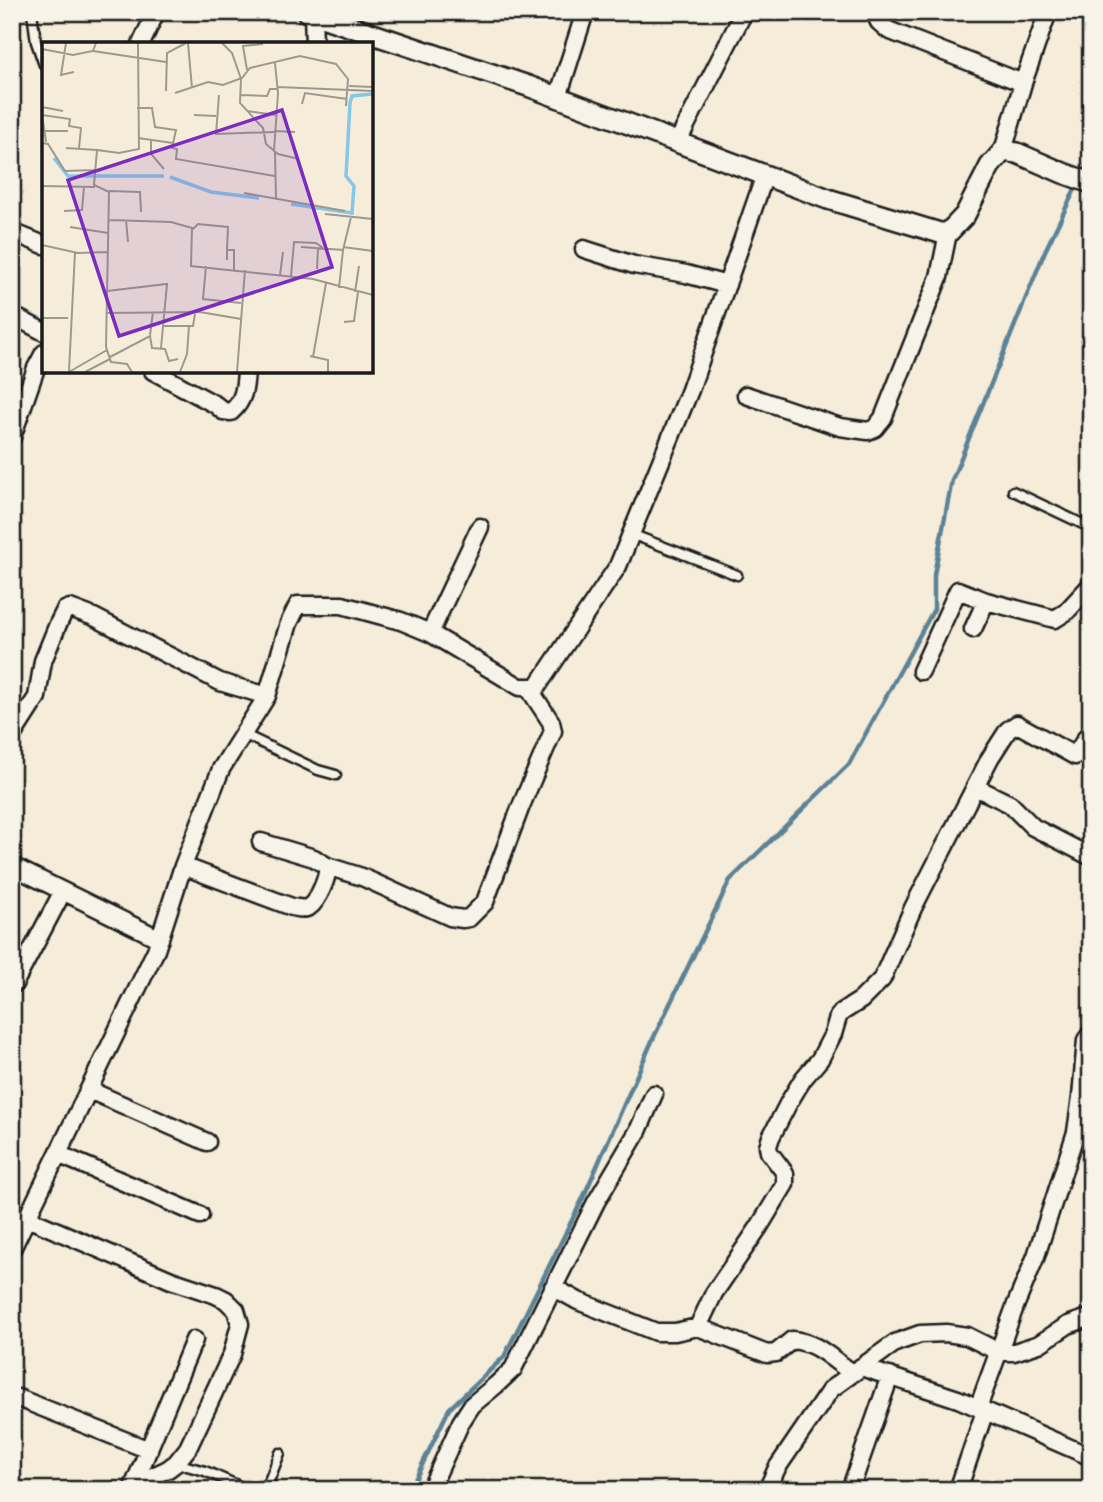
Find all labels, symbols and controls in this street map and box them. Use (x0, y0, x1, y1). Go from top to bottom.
inset map (42, 42, 373, 373)

